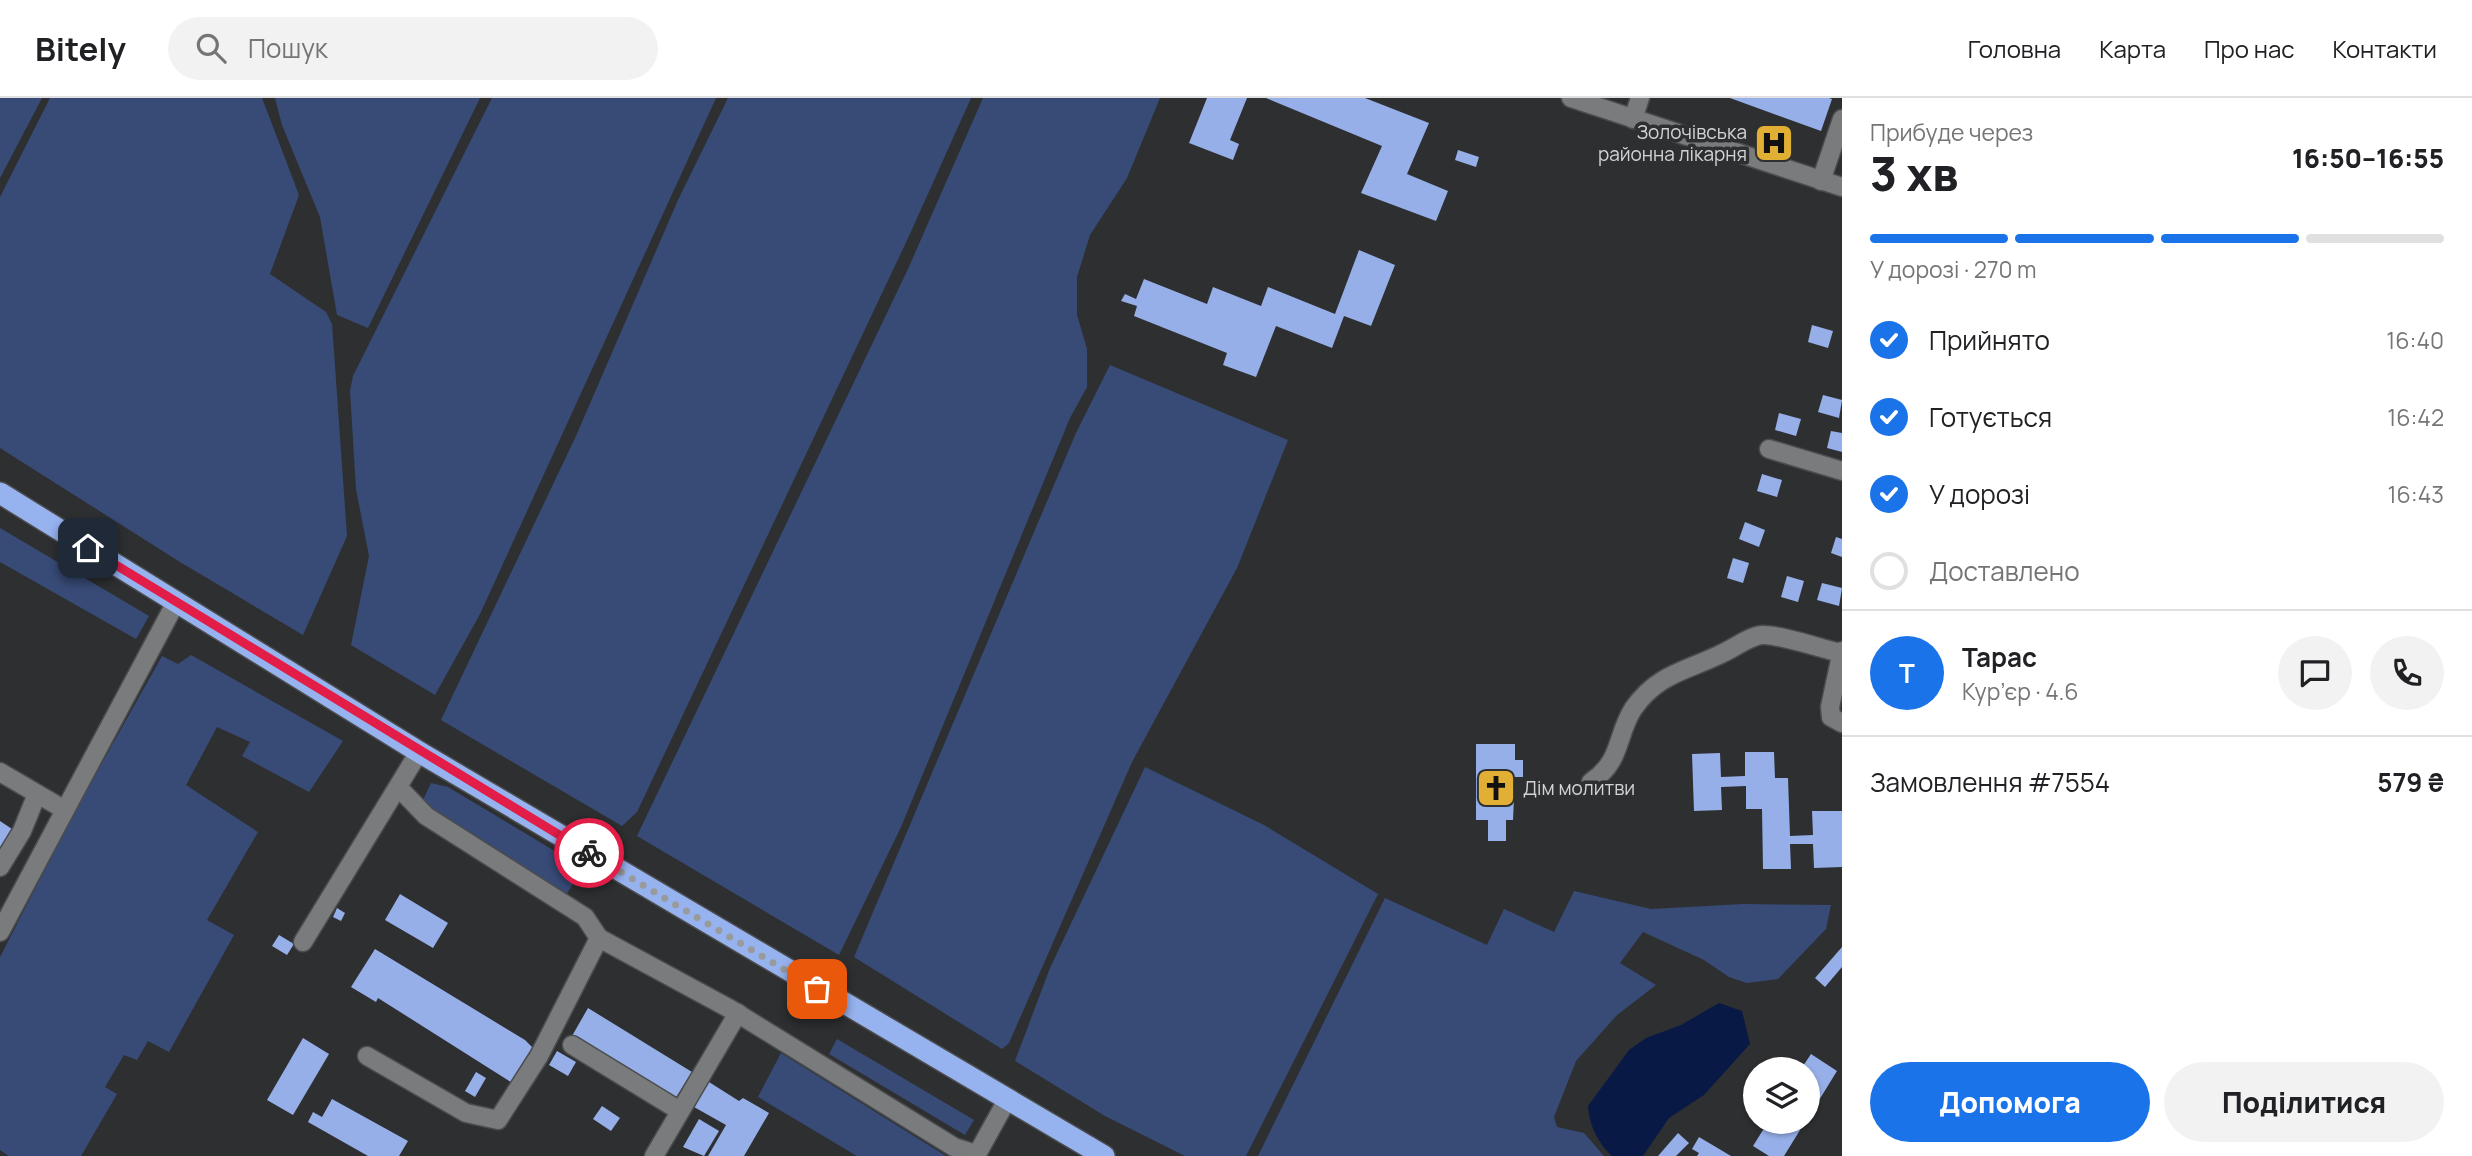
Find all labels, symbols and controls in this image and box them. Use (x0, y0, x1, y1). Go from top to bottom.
search box (168, 17, 658, 80)
text: Bitely (35, 26, 126, 71)
icon: search (192, 29, 230, 67)
text: Пошук (248, 30, 328, 66)
text: Головна (1968, 32, 2061, 65)
text: Карта (2099, 32, 2166, 65)
text: Про нас (2204, 32, 2295, 65)
text: Контакти (2333, 32, 2437, 65)
text: Прибуде через (1870, 116, 2033, 148)
place label: Золочівська районна лікарня (1598, 119, 1747, 167)
hospital icon: Золочівська районна лікарня (1753, 122, 1795, 164)
text: 16:50–16:55 (2292, 140, 2444, 176)
text: 3 хв (1870, 142, 1958, 205)
text: У дорозі · 270 m (1870, 253, 2037, 285)
icon: check (1870, 321, 1908, 359)
text: Прийнято (1929, 322, 2050, 358)
text: 16:40 (2386, 324, 2444, 356)
icon: check (1870, 398, 1908, 436)
text: Готується (1929, 399, 2052, 435)
text: 16:42 (2387, 401, 2444, 433)
icon: check (1870, 475, 1908, 513)
text: У дорозі (1929, 476, 2030, 512)
text: 16:43 (2388, 478, 2444, 510)
pin (58, 518, 118, 578)
icon: home (69, 529, 107, 567)
text: Доставлено (1929, 553, 2080, 589)
button: chat (2278, 636, 2352, 710)
button: phone (2370, 636, 2444, 710)
text: Тарас (1962, 639, 2037, 675)
text: Т (1899, 655, 1915, 691)
text: Кур’єр · 4.6 (1962, 675, 2079, 707)
text: Замовлення #7554 (1870, 764, 2110, 800)
text: 579 ₴ (2377, 764, 2444, 800)
church icon: Дім молитви (1475, 767, 1517, 809)
place label: Дім молитви (1523, 775, 1635, 801)
courier (554, 818, 624, 888)
icon: bike (570, 834, 608, 872)
pin (787, 959, 847, 1019)
icon: bag (798, 970, 836, 1008)
map controls (1743, 1057, 1820, 1134)
button: layers (1743, 1057, 1820, 1134)
button: Допомога (1870, 1062, 2150, 1142)
button: Поділитися (2164, 1062, 2444, 1142)

